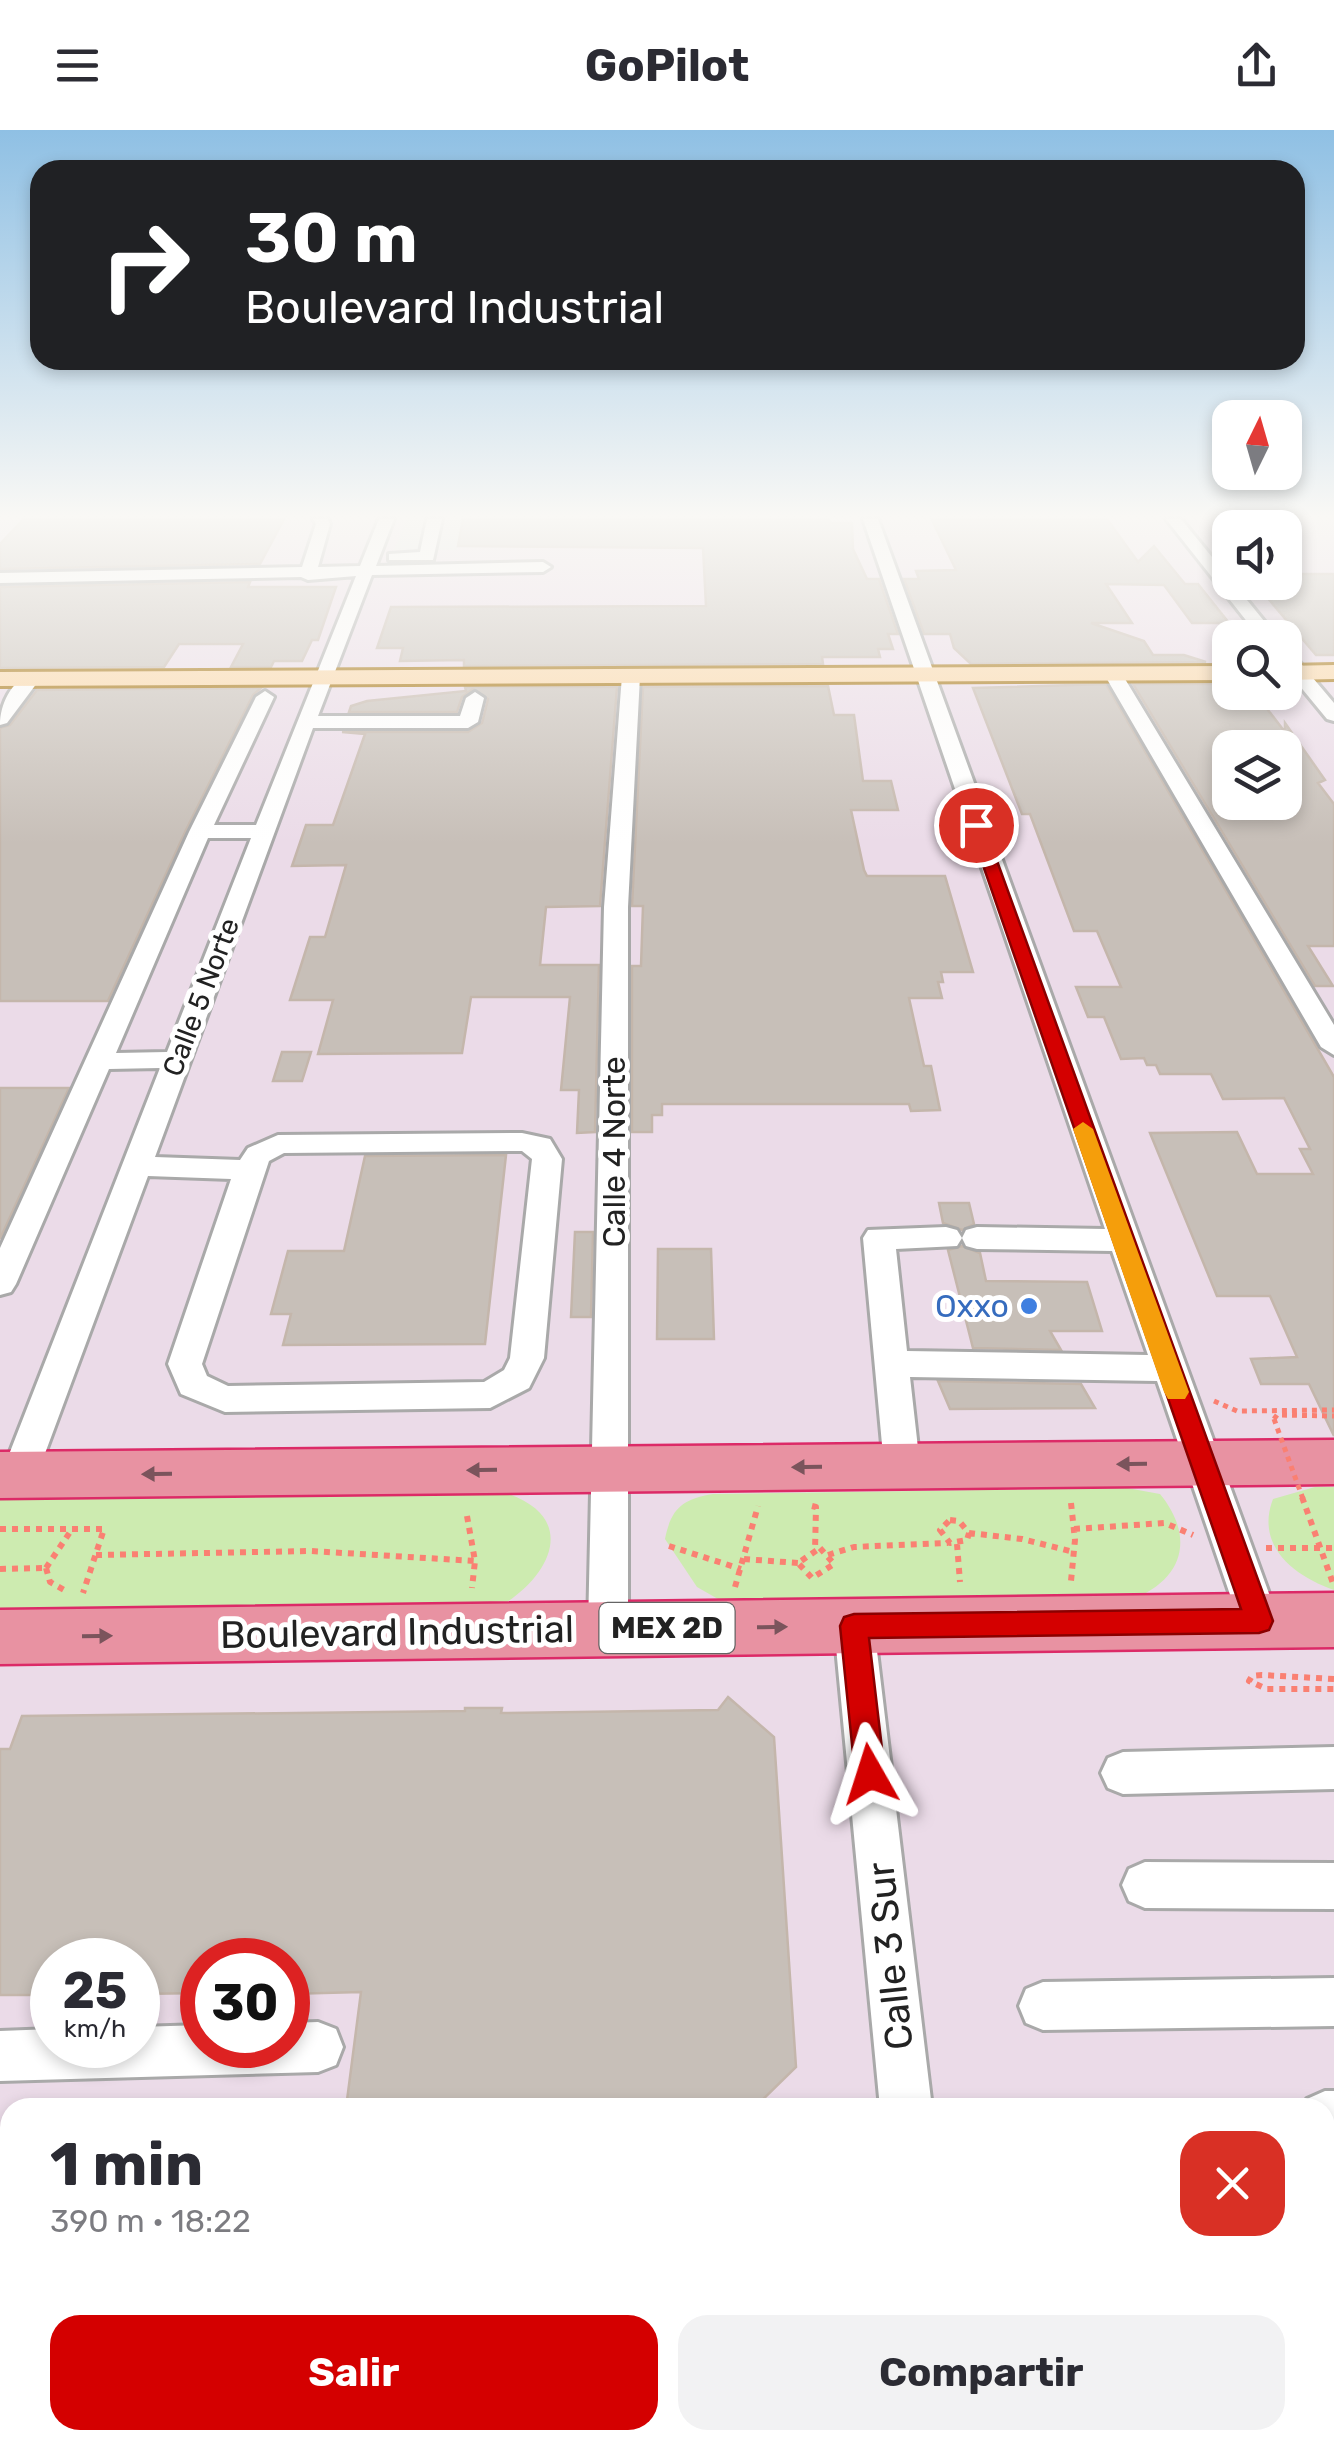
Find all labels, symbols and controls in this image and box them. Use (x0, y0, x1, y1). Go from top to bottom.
icon: menu (50, 38, 105, 93)
icon: share (1229, 38, 1284, 93)
text: GoPilot (585, 39, 749, 92)
text: 30 m (245, 197, 418, 280)
icon: right (80, 200, 210, 330)
text: Boulevard Industrial (245, 281, 664, 334)
north arrow (1212, 400, 1302, 490)
map controls (1212, 400, 1302, 820)
button: sound (1212, 510, 1302, 600)
button: search (1212, 620, 1302, 710)
button: layers (1212, 730, 1302, 820)
pin (934, 783, 1019, 868)
icon: arrive (949, 798, 1004, 853)
street label: Calle 5 Norte (156, 913, 246, 1081)
street label: Calle 4 Norte (595, 1056, 633, 1248)
place label: Oxxo (935, 1287, 1009, 1325)
marker: Oxxo (1018, 1295, 1040, 1317)
one-way arrow (1115, 1456, 1147, 1472)
one-way arrow (790, 1459, 822, 1475)
one-way arrow (465, 1462, 497, 1478)
one-way arrow (140, 1466, 172, 1482)
road number: MEX 2D (600, 1603, 734, 1653)
street label: Boulevard Industrial (220, 1606, 574, 1658)
one-way arrow (757, 1619, 789, 1635)
one-way arrow (82, 1627, 114, 1643)
position arrow (818, 1722, 922, 1826)
street label: Calle 3 Sur (857, 1859, 923, 2052)
speed limit sign: 30 (180, 1938, 310, 2068)
text: 25 (63, 1961, 127, 2021)
text: km/h (64, 2014, 126, 2043)
text: 1 min (50, 2129, 203, 2200)
button: close (1180, 2131, 1285, 2236)
text: 390 m · 18:22 (50, 2202, 251, 2240)
button: Salir (50, 2315, 658, 2430)
button: Compartir (678, 2315, 1285, 2430)

